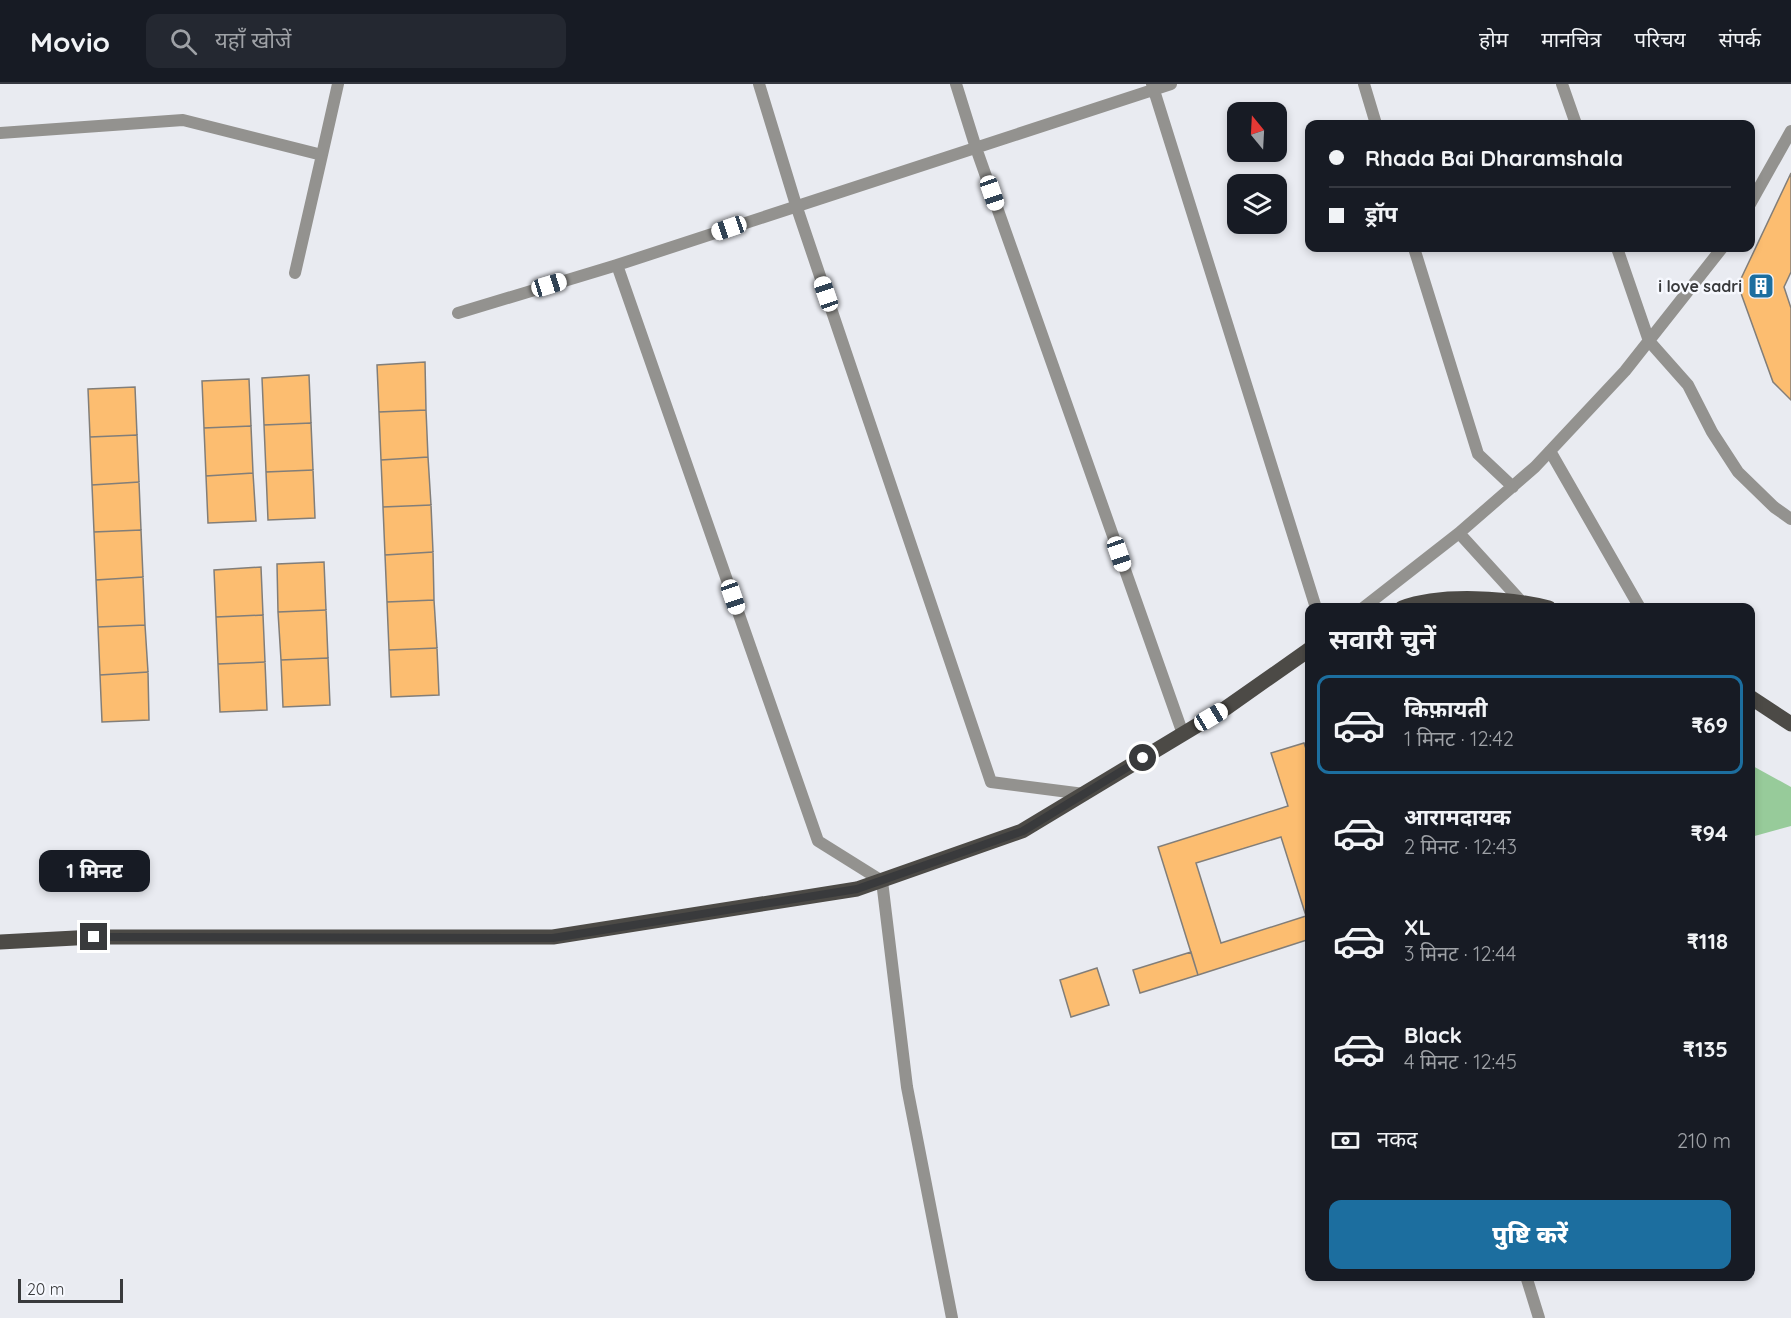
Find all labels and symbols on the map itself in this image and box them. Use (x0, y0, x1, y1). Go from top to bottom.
north arrow (1227, 102, 1287, 162)
car (978, 173, 1006, 213)
car (709, 214, 749, 242)
car (529, 271, 569, 299)
building icon: i love sadri (1746, 271, 1776, 301)
car (812, 274, 840, 314)
place label: i love sadri (1658, 276, 1742, 296)
car (1105, 534, 1133, 574)
car (719, 577, 747, 617)
car (1191, 700, 1231, 734)
route start (1129, 744, 1156, 771)
callout: 1 मिनट (38, 850, 150, 892)
route end (80, 923, 107, 950)
scale bar (18, 1276, 123, 1304)

